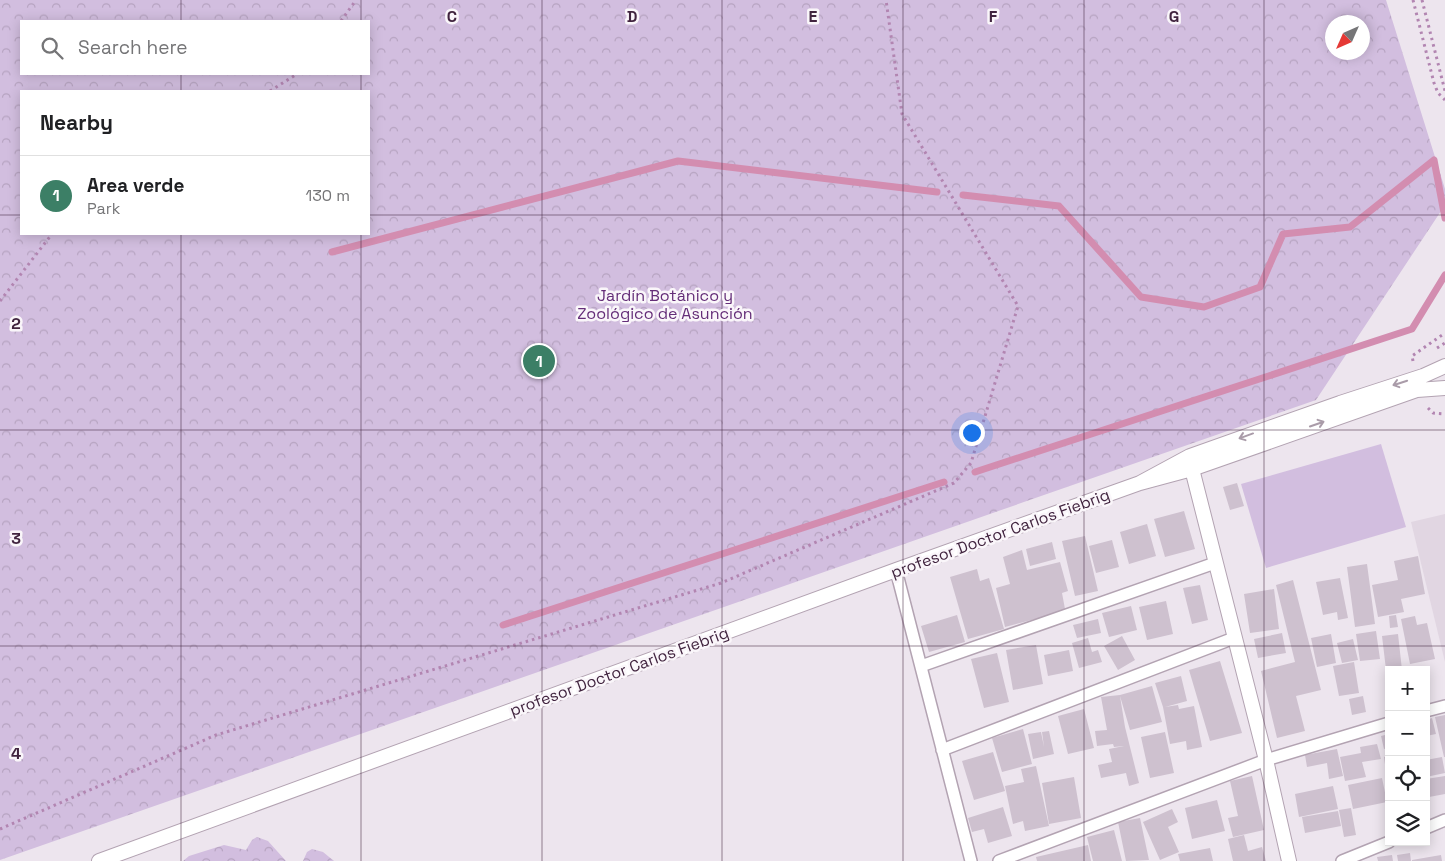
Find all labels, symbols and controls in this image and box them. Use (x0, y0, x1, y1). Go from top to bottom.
text: C (447, 6, 457, 27)
text: D (627, 6, 637, 27)
text: E (809, 6, 818, 27)
text: F (989, 6, 998, 27)
text: G (1169, 6, 1179, 27)
north arrow (1325, 15, 1370, 60)
search box (20, 20, 370, 75)
icon: search (38, 34, 66, 62)
text: Search here (78, 35, 188, 60)
text: Nearby (40, 109, 113, 136)
text: Area verde (87, 173, 184, 198)
text: 1 (52, 185, 60, 206)
text: 130 m (306, 185, 350, 206)
text: Park (87, 198, 120, 219)
park label: Jardín Botánico y Zoológico de Asunción (577, 285, 753, 324)
text: 2 (11, 313, 21, 334)
pin: 1 (523, 342, 555, 380)
one-way arrow (1392, 379, 1408, 389)
one-way arrow (1309, 419, 1325, 429)
your location (959, 420, 985, 446)
one-way arrow (1238, 432, 1254, 442)
street label: profesor Doctor Carlos Fiebrig (888, 484, 1113, 583)
text: 3 (11, 528, 21, 549)
street label: profesor Doctor Carlos Fiebrig (507, 622, 732, 721)
map controls (1385, 666, 1430, 846)
button: + (1385, 666, 1430, 711)
button: − (1385, 711, 1430, 756)
text: 4 (11, 743, 21, 764)
button: locate (1385, 756, 1430, 801)
button: layers (1385, 801, 1430, 846)

